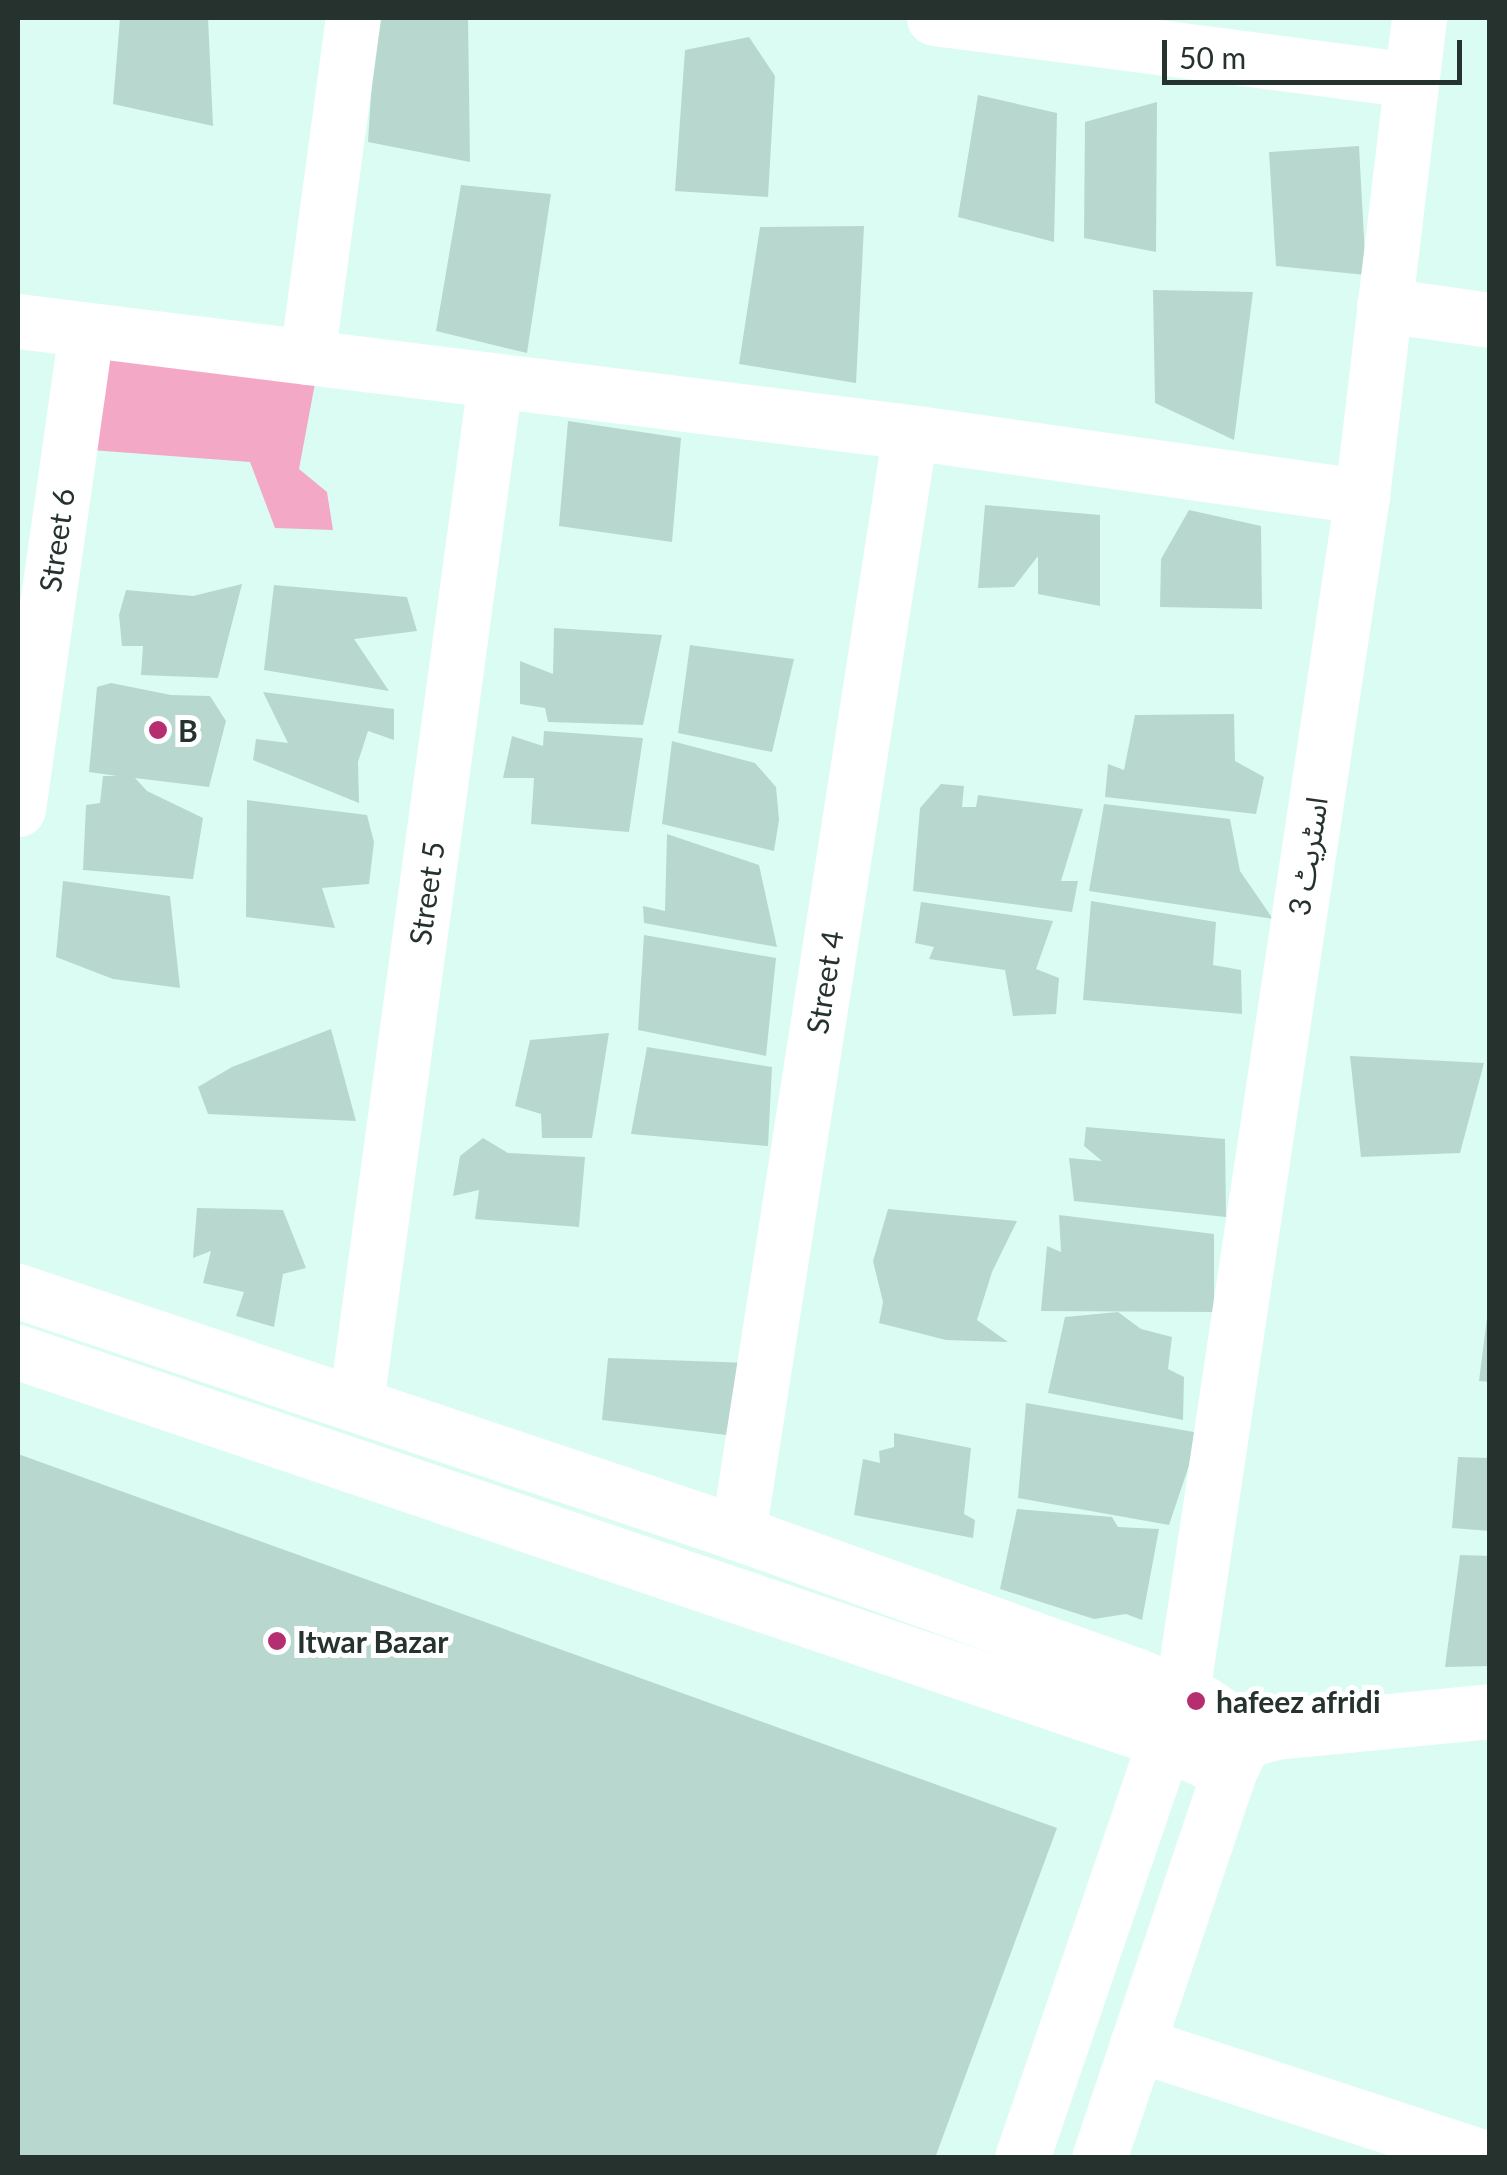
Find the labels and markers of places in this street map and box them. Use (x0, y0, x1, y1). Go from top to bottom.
place label: B (178, 712, 198, 748)
marker: B (147, 719, 169, 741)
place label: Itwar Bazar (297, 1623, 449, 1659)
marker: Itwar Bazar (266, 1630, 288, 1652)
place label: hafeez afridi (1216, 1683, 1381, 1719)
marker: hafeez afridi (1185, 1690, 1207, 1712)

